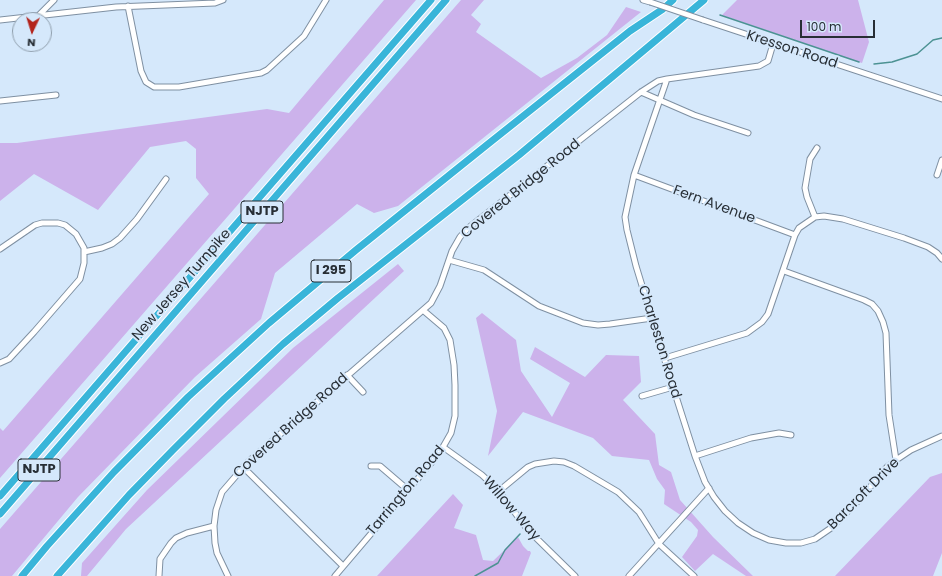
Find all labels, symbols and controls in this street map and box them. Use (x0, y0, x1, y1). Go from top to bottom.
north arrow (12, 12, 52, 52)
scale bar (802, 12, 877, 38)
text: 100 m (807, 18, 841, 35)
street label: Kresson Road (744, 27, 840, 73)
text: N (27, 35, 36, 51)
street label: Covered Bridge Road (458, 136, 584, 242)
street label: Fern Avenue (671, 182, 757, 228)
road number: NJTP (241, 201, 283, 223)
street label: New Jersey Turnpike (129, 226, 235, 344)
road number: I 295 (311, 260, 351, 282)
street label: Charleston Road (634, 284, 684, 400)
street label: Covered Bridge Road (230, 370, 352, 482)
street label: Tarrington Road (363, 443, 449, 539)
street label: Barcroft Drive (825, 455, 903, 533)
road number: NJTP (18, 459, 60, 481)
street label: Willow Way (479, 474, 543, 544)

